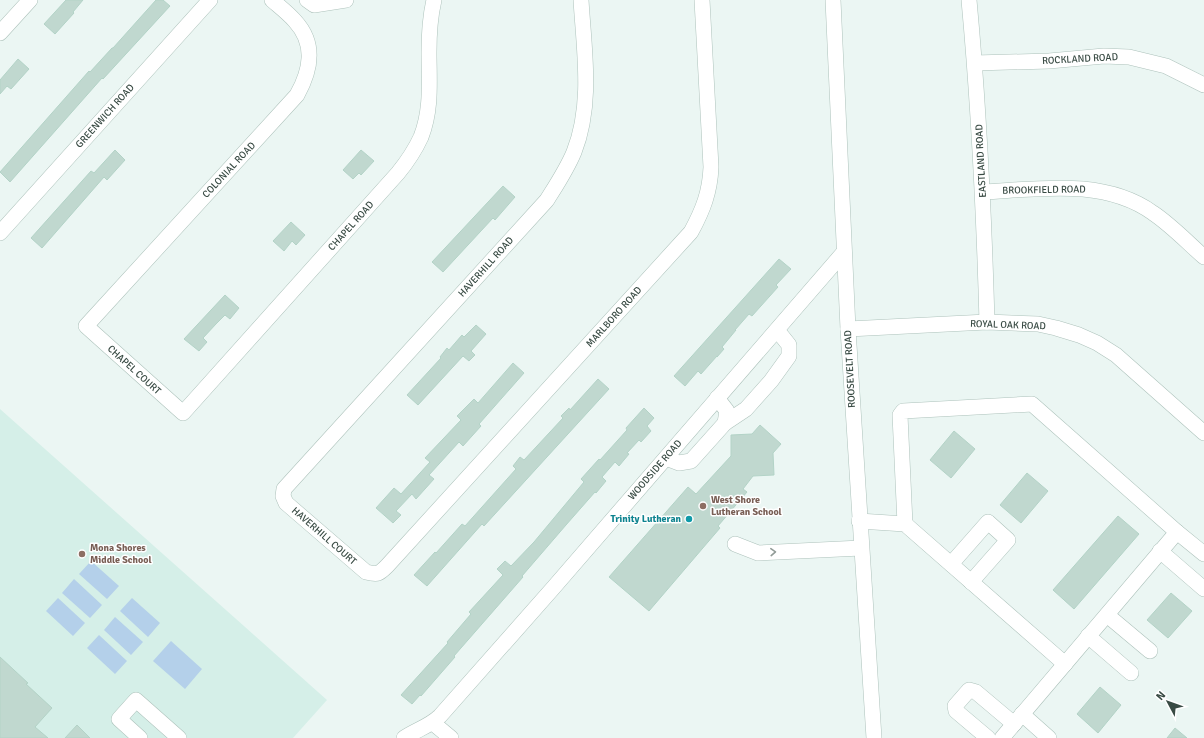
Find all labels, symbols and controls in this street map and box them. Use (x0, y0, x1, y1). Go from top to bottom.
street label: ROCKLAND ROAD (1042, 51, 1118, 67)
street label: GREENWICH ROAD (73, 82, 137, 150)
street label: EASTLAND ROAD (973, 124, 989, 198)
street label: COLONIAL ROAD (200, 140, 258, 200)
street label: BROOKFIELD ROAD (1002, 183, 1086, 197)
street label: CHAPEL ROAD (326, 199, 376, 253)
street label: HAVERHILL ROAD (456, 234, 516, 300)
street label: MARLBORO ROAD (584, 284, 644, 350)
street label: ROYAL OAK ROAD (970, 318, 1046, 332)
street label: ROOSEVELT ROAD (842, 330, 858, 408)
street label: CHAPEL COURT (105, 343, 163, 397)
street label: WOODSIDE ROAD (626, 437, 684, 503)
place label: West Shore Lutheran School (711, 494, 782, 518)
marker: West Shore Lutheran School (698, 501, 708, 511)
street label: HAVERHILL COURT (289, 505, 359, 567)
place label: Trinity Lutheran (611, 513, 682, 525)
marker: Trinity Lutheran (684, 514, 694, 524)
place label: Mona Shores Middle School (90, 542, 152, 566)
one-way arrow (770, 548, 776, 557)
marker: Mona Shores Middle School (77, 549, 87, 559)
north arrow (1148, 682, 1188, 722)
text: N (1153, 689, 1168, 703)

